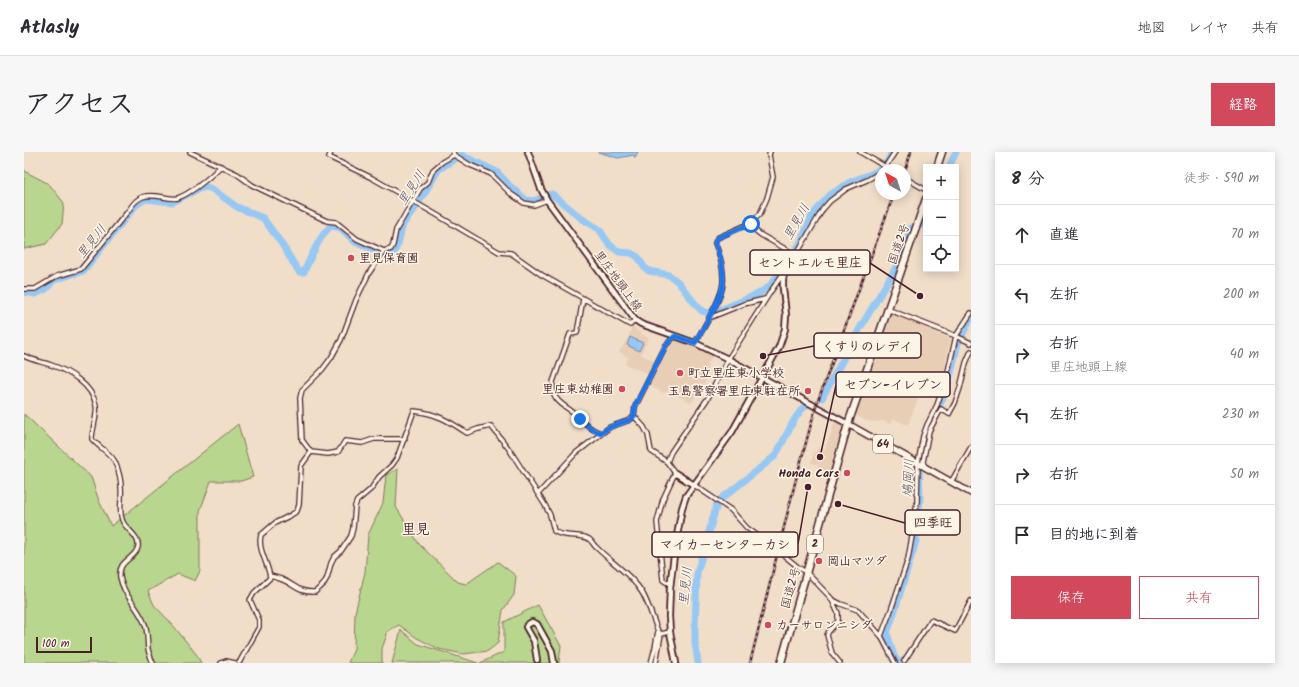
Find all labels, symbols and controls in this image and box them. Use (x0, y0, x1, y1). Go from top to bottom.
text: Atlasly (20, 13, 79, 43)
text: 地図 (1138, 17, 1166, 39)
text: レイヤ (1188, 17, 1229, 39)
text: 共有 (1251, 17, 1279, 39)
text: アクセス (24, 83, 134, 128)
button: 経路 (1211, 83, 1275, 126)
north arrow (875, 164, 911, 200)
map controls (923, 164, 959, 272)
button: + (923, 164, 959, 200)
water label: 里見川 (393, 166, 431, 210)
text: 8 分 (1011, 166, 1045, 193)
text: 徒歩 · 590 m (1184, 168, 1259, 189)
water label: 里見川 (778, 200, 816, 244)
button: − (923, 200, 959, 236)
route start (742, 215, 760, 233)
water label: 里見川 (72, 220, 112, 264)
street label: 国道2号 (883, 221, 915, 267)
text: 直進 (1049, 223, 1079, 247)
icon: ahead (1011, 224, 1033, 246)
text: 70 m (1231, 224, 1259, 245)
button: locate (923, 236, 959, 272)
street label: 里庄地頭上線 (589, 246, 647, 316)
place label: 里見保育園 (359, 249, 419, 268)
callout: セントエルモ里庄 (750, 250, 870, 275)
marker: 里見保育園 (346, 253, 356, 263)
text: セントエルモ里庄 (758, 253, 862, 274)
text: 左折 (1049, 283, 1079, 307)
icon: left (1011, 284, 1033, 306)
text: 200 m (1223, 284, 1259, 305)
text: 右折 (1049, 332, 1079, 356)
callout: くすりのレデイ (814, 333, 921, 358)
text: くすりのレデイ (822, 337, 912, 358)
icon: right (1011, 344, 1033, 366)
text: 40 m (1230, 344, 1259, 365)
text: 里庄地頭上線 (1049, 357, 1127, 378)
place label: 町立里庄東小学校 (688, 364, 784, 383)
marker: 町立里庄東小学校 (675, 368, 685, 378)
callout: セブン-イレブン (836, 372, 950, 397)
text: セブン-イレブン (844, 375, 942, 396)
place label: 里庄東幼稚園 (542, 380, 614, 399)
place label: 玉島警察署里庄東駐在所 (668, 382, 801, 401)
marker: 里庄東幼稚園 (617, 384, 627, 394)
marker: 玉島警察署里庄東駐在所 (803, 386, 813, 396)
text: 左折 (1049, 403, 1079, 427)
icon: left (1011, 404, 1033, 426)
text: 230 m (1222, 404, 1259, 425)
route end (571, 410, 589, 428)
road number: 64 (873, 435, 893, 453)
water label: 鳩岡川 (897, 458, 921, 498)
text: 右折 (1049, 463, 1079, 487)
place label: Honda Cars (778, 464, 839, 483)
icon: right (1011, 464, 1033, 486)
text: 50 m (1230, 464, 1259, 485)
marker: Honda Cars (842, 468, 852, 478)
callout: 四季旺 (905, 510, 960, 535)
text: 四季旺 (913, 513, 953, 534)
district label: 里見 (402, 519, 430, 541)
text: 目的地に到着 (1049, 523, 1139, 547)
icon: arrive (1011, 524, 1033, 546)
callout: マイカーセンターカシ (652, 532, 798, 557)
text: マイカーセンターカシ (660, 535, 790, 556)
road number: 2 (807, 535, 823, 553)
place label: 岡山マツダ (827, 552, 887, 571)
marker: 岡山マツダ (814, 556, 824, 566)
street label: 国道2号 (776, 565, 806, 611)
water label: 里見川 (674, 566, 698, 606)
button: 保存 (1011, 576, 1131, 619)
button: 共有 (1139, 576, 1259, 619)
place label: カーサロンニシダ (776, 616, 873, 635)
marker: カーサロンニシダ (763, 620, 773, 630)
scale bar (36, 635, 92, 654)
text: 100 m (42, 635, 70, 653)

